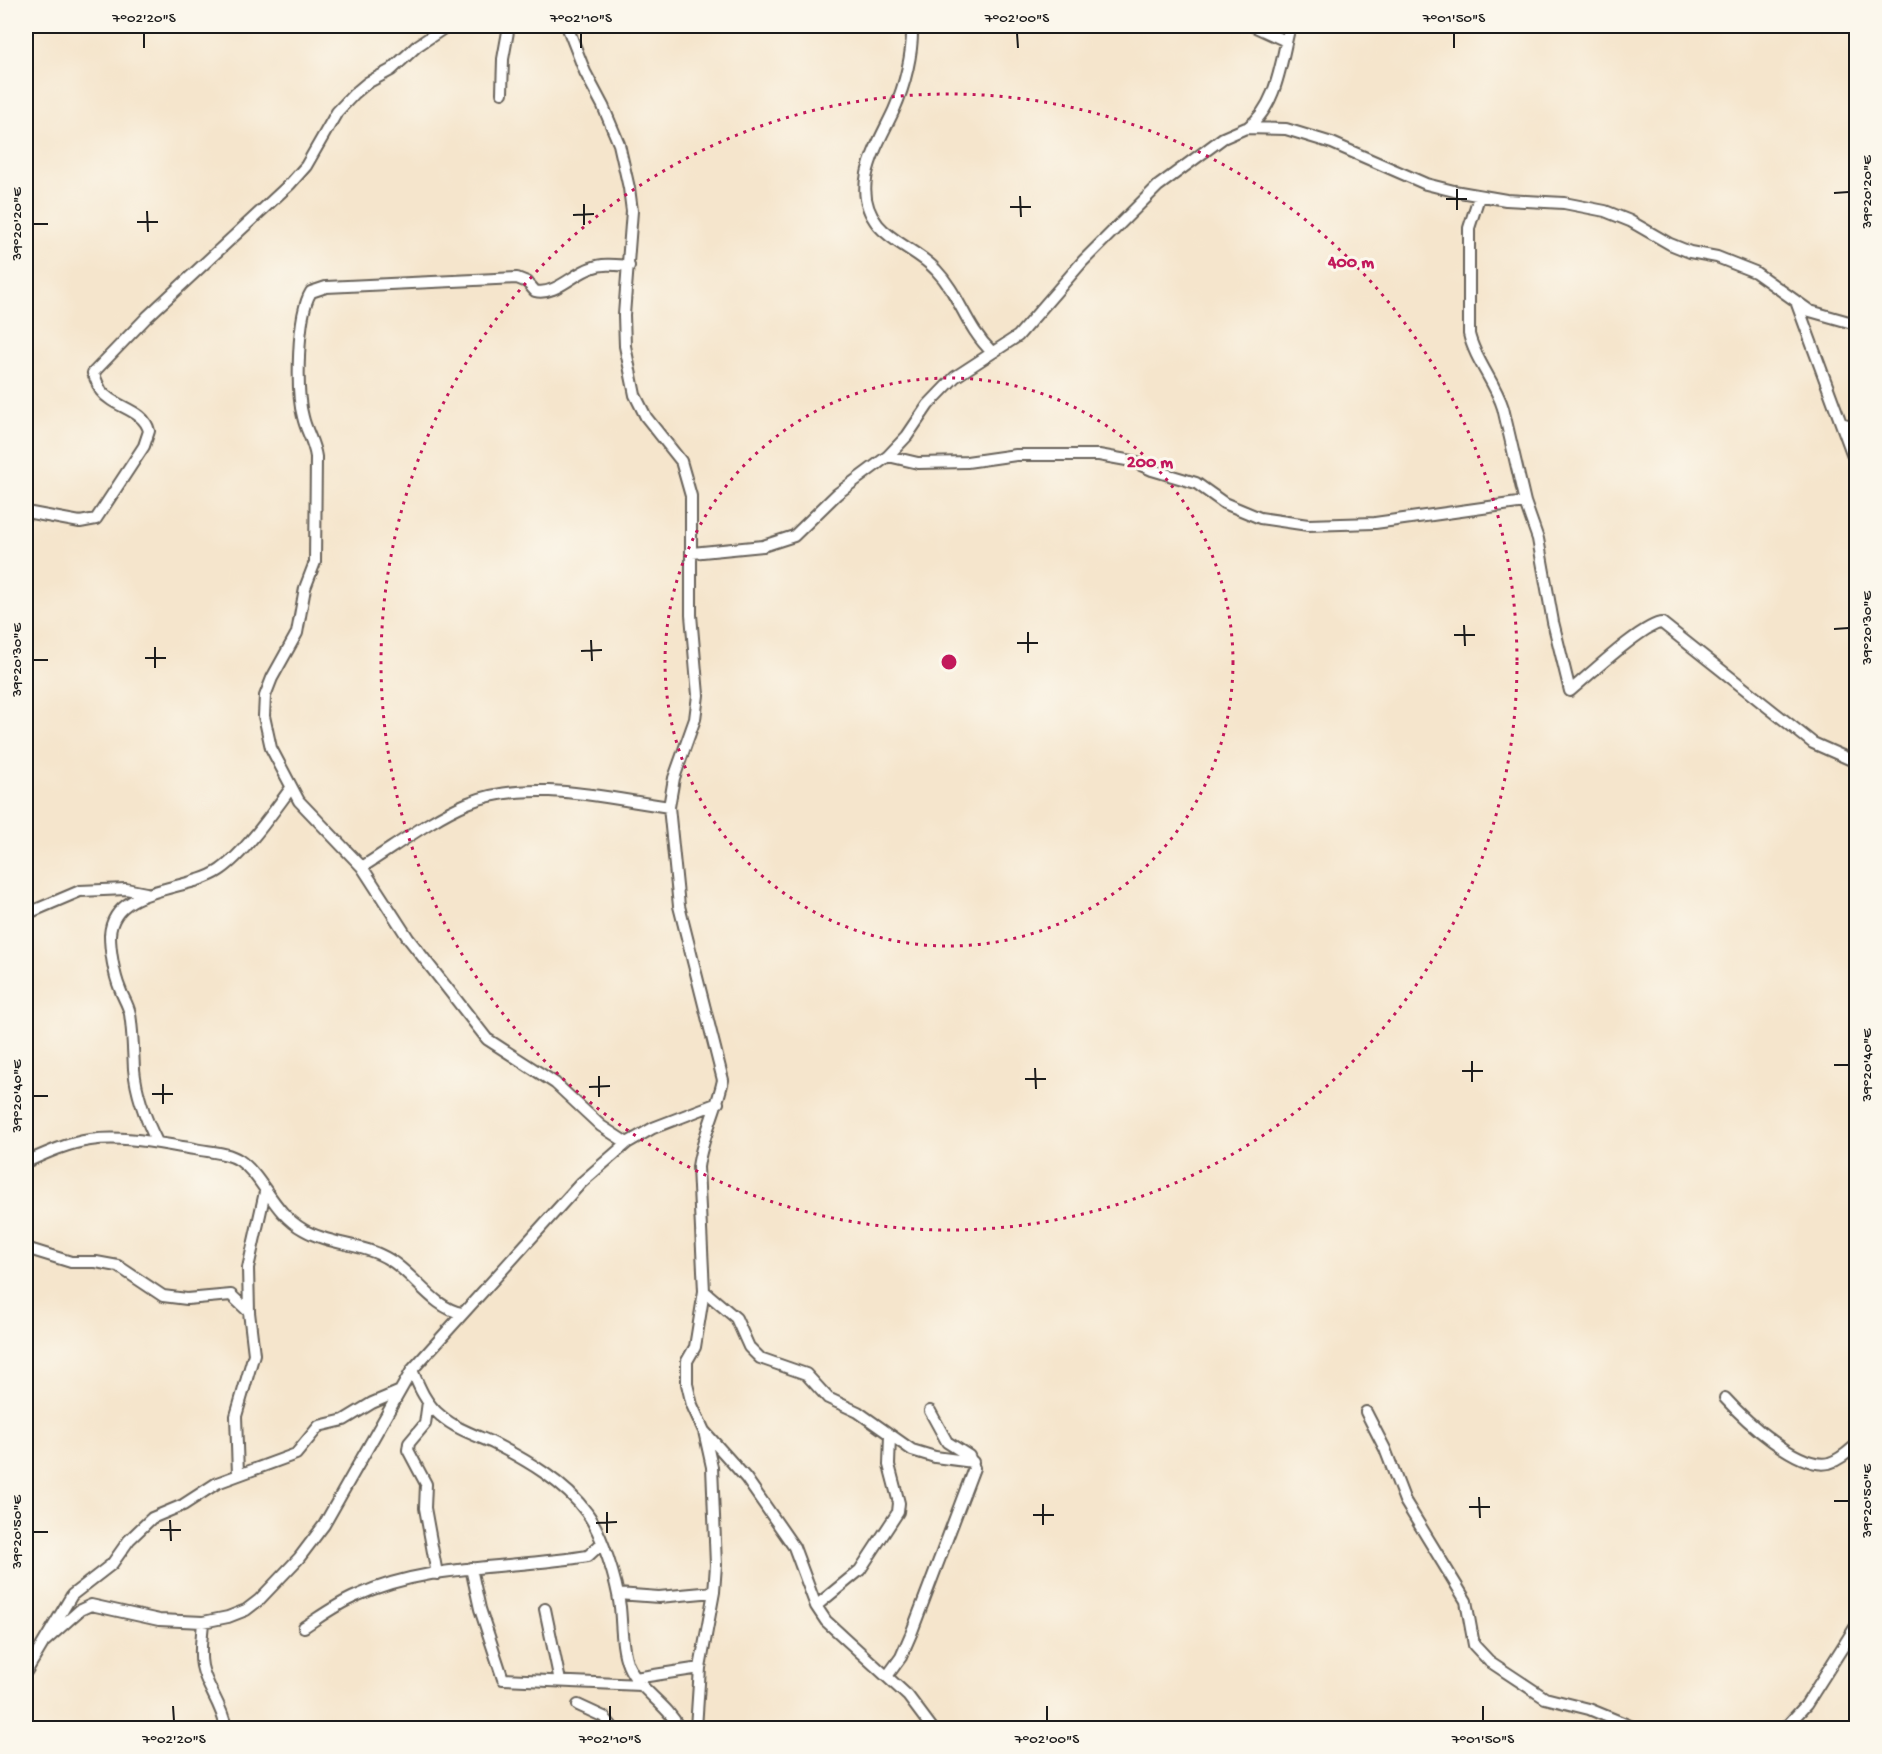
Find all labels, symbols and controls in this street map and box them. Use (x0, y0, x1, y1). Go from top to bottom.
text: 7°02'20"S (111, 10, 176, 28)
text: 7°02'10"S (549, 10, 612, 28)
text: 7°02'00"S (984, 10, 1049, 28)
text: 7°01'50"S (1422, 10, 1485, 28)
text: 39°20'20"E (1859, 155, 1877, 230)
text: 39°20'20"E (9, 187, 27, 262)
text: 400 m (1327, 253, 1374, 274)
text: 200 m (1127, 453, 1173, 474)
text: 39°20'30"E (1859, 591, 1877, 666)
text: 39°20'30"E (9, 623, 27, 698)
centre of rings (939, 652, 959, 672)
text: 39°20'40"E (1859, 1028, 1877, 1102)
text: 39°20'40"E (9, 1059, 27, 1133)
text: 39°20'50"E (1859, 1463, 1877, 1539)
text: 39°20'50"E (9, 1494, 27, 1570)
text: 7°02'20"S (141, 1731, 206, 1749)
text: 7°02'10"S (578, 1731, 641, 1749)
text: 7°02'00"S (1014, 1731, 1079, 1749)
text: 7°01'50"S (1451, 1731, 1514, 1749)

